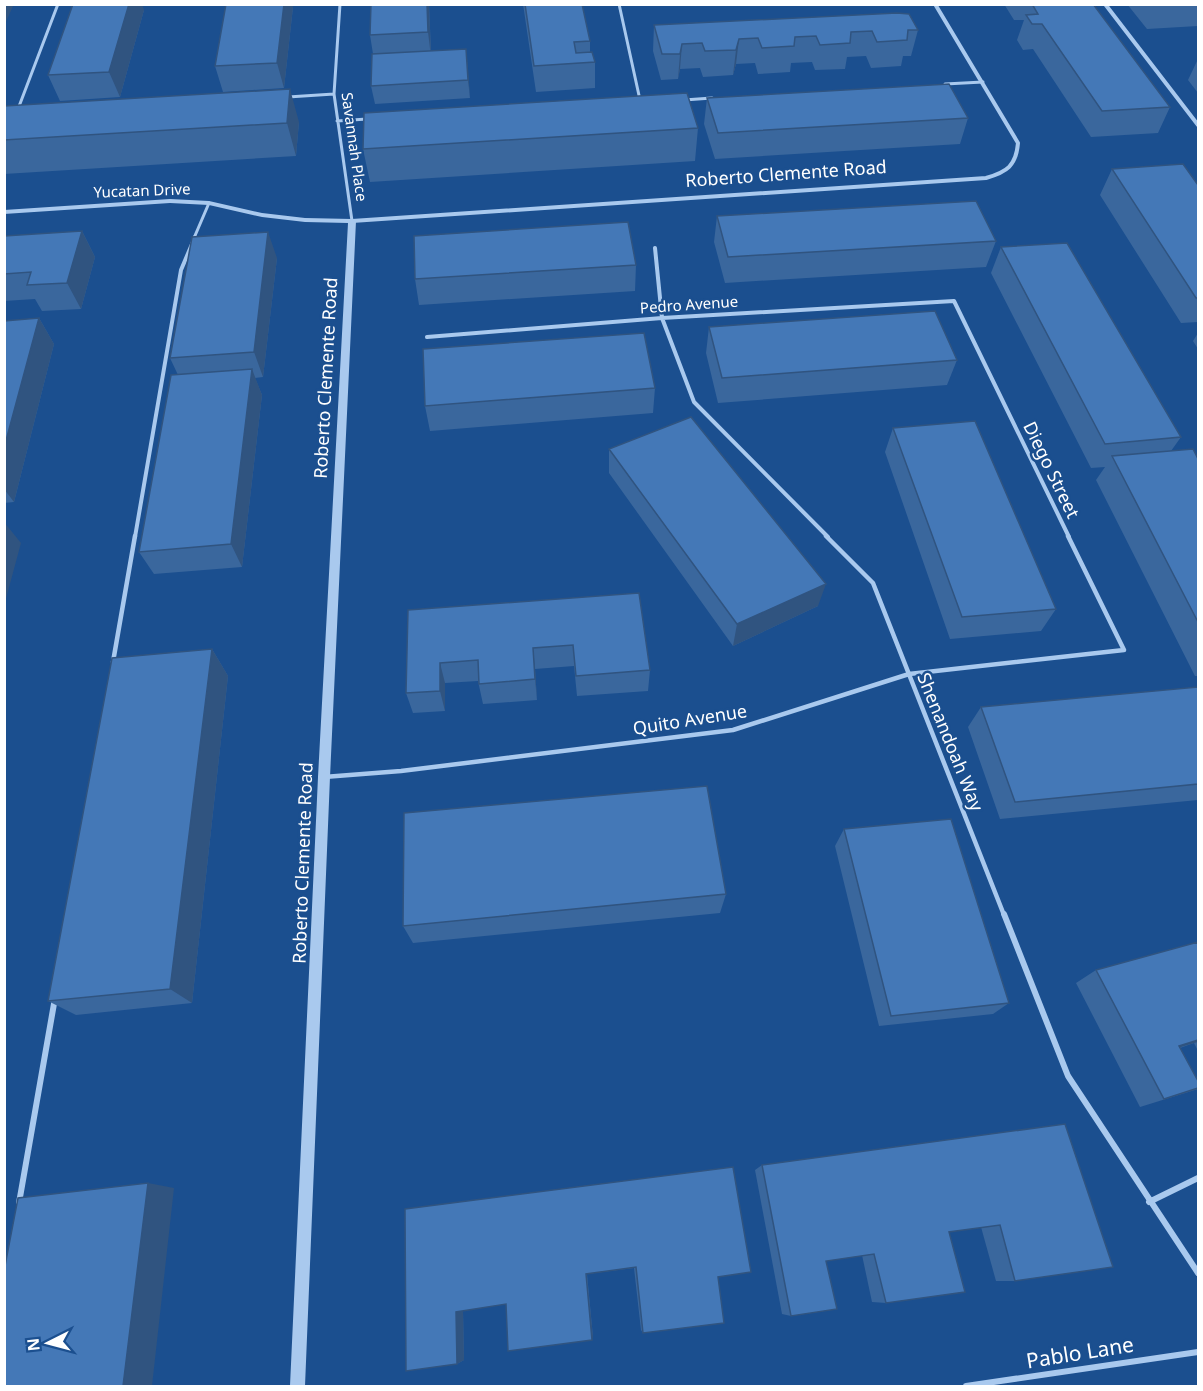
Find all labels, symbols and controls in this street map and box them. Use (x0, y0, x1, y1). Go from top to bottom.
street label: Savannah Place (337, 91, 373, 203)
street label: Roberto Clemente Road (685, 154, 887, 192)
street label: Yucatan Drive (93, 178, 191, 202)
street label: Roberto Clemente Road (308, 277, 342, 479)
street label: Pedro Avenue (639, 291, 739, 317)
street label: Diego Street (1018, 417, 1086, 522)
street label: Shenandoah Way (912, 669, 990, 815)
street label: Quito Avenue (631, 698, 749, 740)
street label: Roberto Clemente Road (286, 762, 318, 964)
north arrow (18, 1313, 78, 1373)
street label: Pablo Lane (1024, 1330, 1136, 1374)
text: N (21, 1337, 45, 1352)

